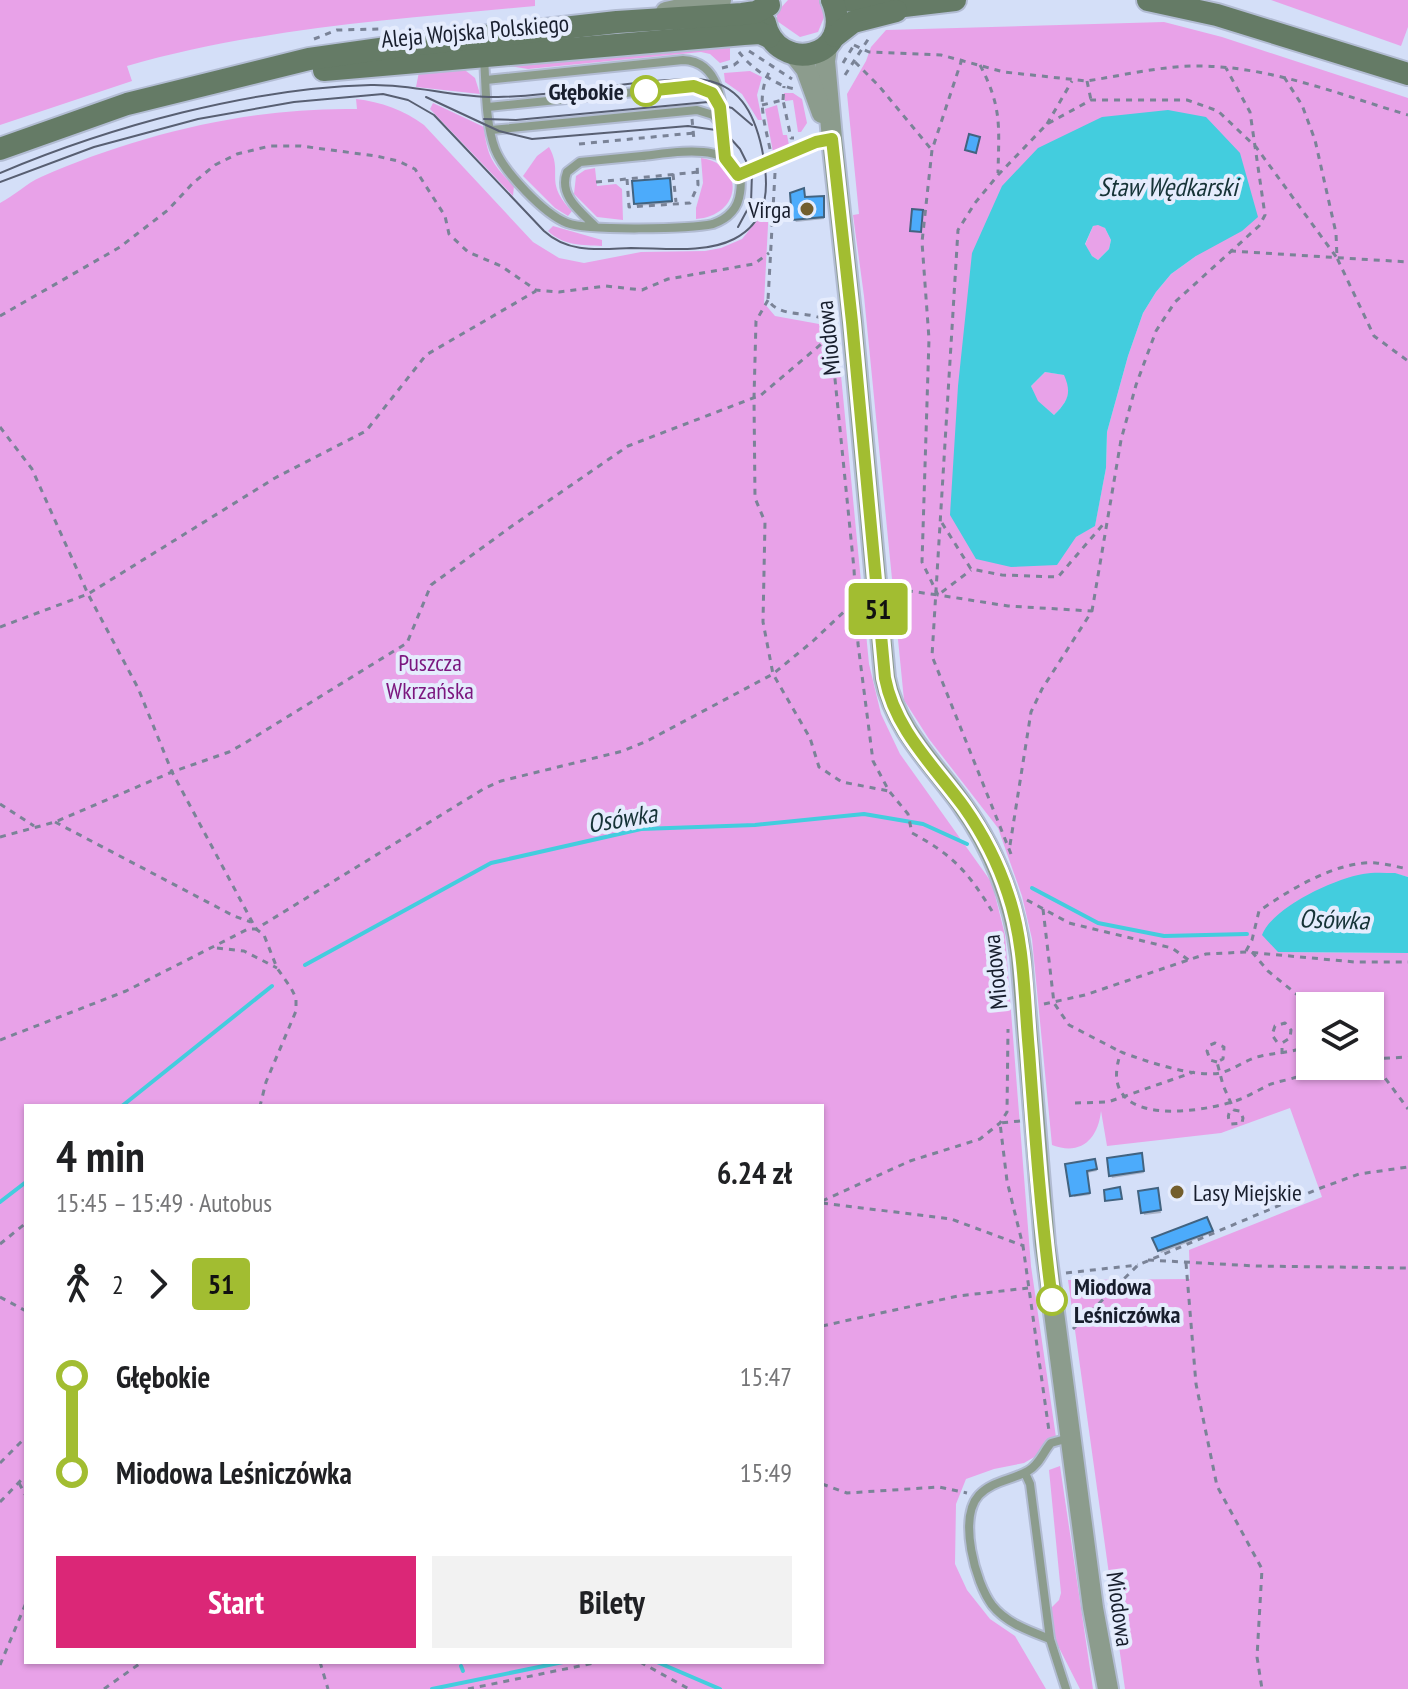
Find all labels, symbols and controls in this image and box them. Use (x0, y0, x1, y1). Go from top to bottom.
street label: Aleja Wojska Polskiego (380, 7, 570, 55)
place label: Głębokie (549, 76, 624, 107)
marker: Głębokie (631, 76, 661, 106)
water label: Staw Wędkarski (1098, 170, 1241, 203)
place label: Virga (747, 194, 791, 225)
marker: Virga (798, 200, 816, 218)
street label: Miodowa (809, 299, 847, 377)
line badge: 51 (842, 583, 914, 635)
text: 51 (865, 590, 891, 627)
park label: Puszcza Wkrzańska (386, 647, 474, 706)
water label: Osówka (585, 796, 661, 840)
water label: Osówka (1299, 901, 1371, 937)
street label: Miodowa (976, 933, 1014, 1011)
map controls (1296, 992, 1384, 1080)
button: layers (1296, 992, 1384, 1080)
text: 4 min (56, 1127, 145, 1184)
text: 6.24 zł (717, 1153, 792, 1192)
place label: Lasy Miejskie (1193, 1177, 1302, 1208)
marker: Lasy Miejskie (1168, 1183, 1186, 1201)
text: 15:45 – 15:49 · Autobus (56, 1186, 272, 1219)
icon: walk (56, 1262, 100, 1306)
icon: forward (136, 1262, 180, 1306)
text: 51 (208, 1265, 234, 1302)
text: 2 (112, 1268, 124, 1301)
place label: Miodowa Leśniczówka (1074, 1271, 1180, 1330)
marker: Miodowa Leśniczówka (1037, 1285, 1067, 1315)
text: Głębokie (116, 1357, 210, 1396)
text: 15:47 (740, 1360, 792, 1393)
text: Miodowa Leśniczówka (116, 1453, 352, 1492)
text: 15:49 (740, 1456, 792, 1489)
button: Start (56, 1556, 416, 1648)
button: Bilety (432, 1556, 792, 1648)
street label: Miodowa (1099, 1570, 1141, 1648)

